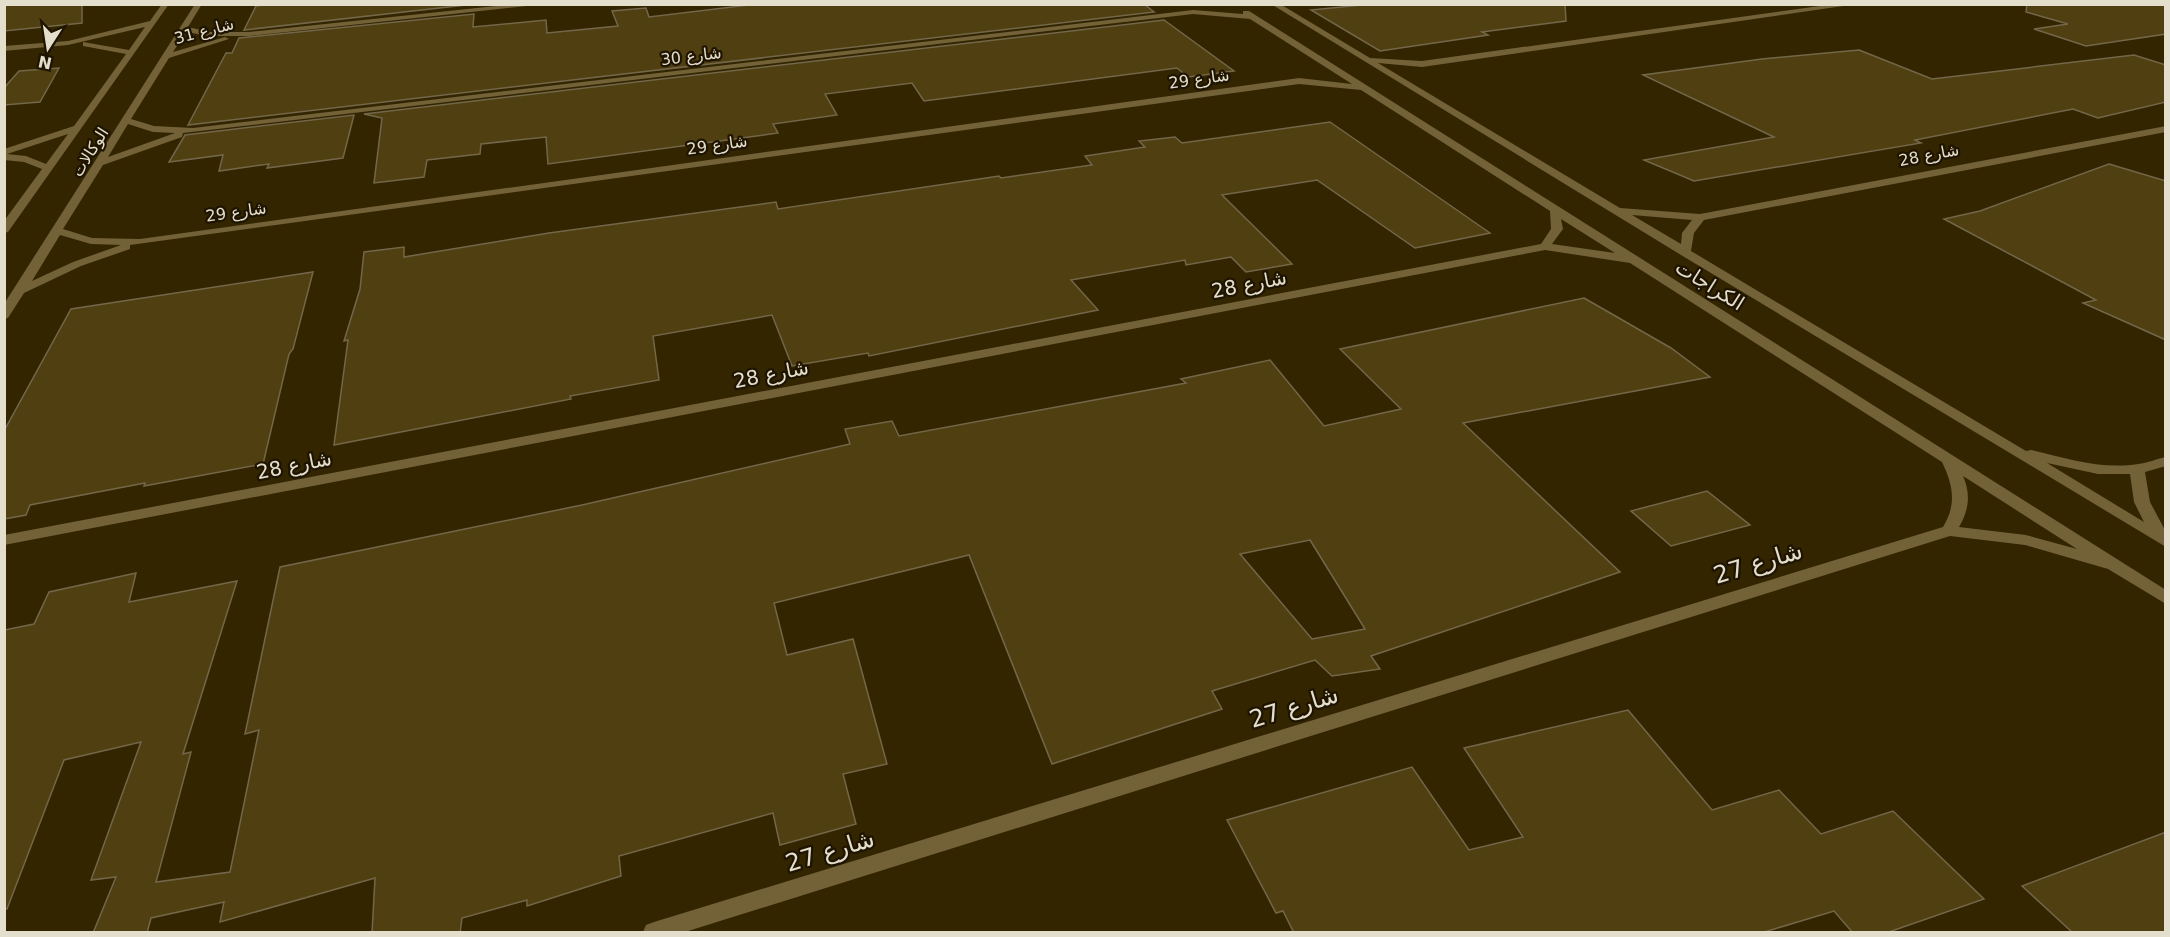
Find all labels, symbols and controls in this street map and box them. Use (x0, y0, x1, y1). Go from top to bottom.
street label: شارع 31 (172, 14, 236, 49)
north arrow (18, 18, 78, 78)
street label: شارع 30 (660, 43, 723, 70)
text: N (36, 51, 54, 73)
street label: شارع 29 (1167, 65, 1231, 94)
street label: الوكالات (68, 124, 113, 181)
street label: شارع 29 (685, 131, 749, 160)
street label: شارع 28 (1897, 140, 1961, 171)
street label: شارع 29 (204, 198, 268, 227)
street label: الكراجات (1671, 255, 1749, 315)
street label: شارع 28 (1209, 265, 1289, 303)
street label: شارع 28 (731, 355, 811, 393)
street label: شارع 28 (254, 446, 334, 484)
street label: شارع 27 (1710, 536, 1806, 590)
street label: شارع 27 (1246, 680, 1342, 734)
street label: شارع 27 (782, 824, 878, 878)

